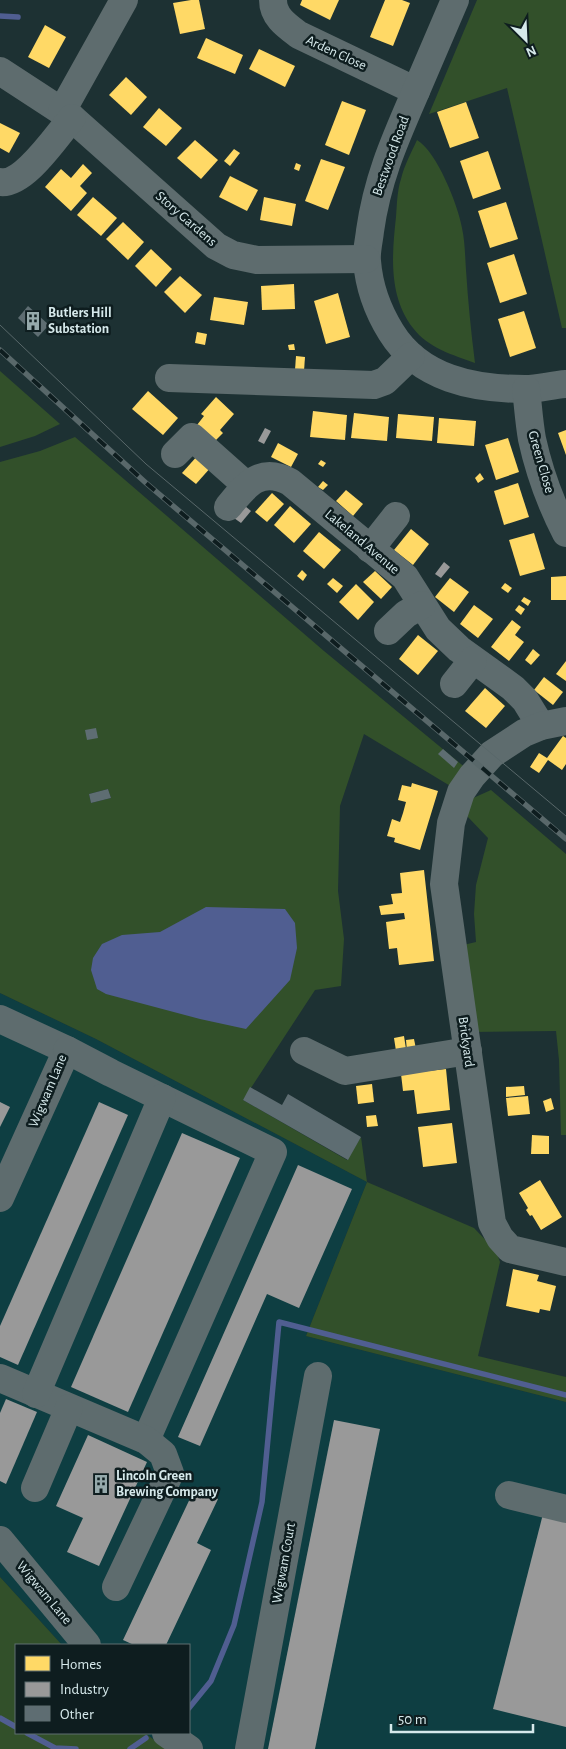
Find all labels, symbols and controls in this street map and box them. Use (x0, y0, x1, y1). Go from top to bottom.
north arrow (501, 15, 551, 65)
street label: Arden Close (304, 33, 368, 73)
text: N (524, 43, 538, 59)
street label: Bestwood Road (370, 114, 412, 198)
street label: Story Gardens (153, 189, 219, 249)
place label: Butlers Hill Substation (48, 306, 112, 336)
building icon: Butlers Hill Substation (22, 310, 44, 332)
street label: Green Close (525, 429, 557, 495)
street label: Lakeland Avenue (322, 507, 402, 577)
street label: Brickyard (456, 1016, 476, 1068)
street label: Wigwam Lane (26, 1053, 70, 1129)
place label: Lincoln Green Brewing Company (116, 1469, 219, 1499)
building icon: Lincoln Green Brewing Company (90, 1473, 112, 1495)
street label: Wigwam Court (270, 1521, 298, 1604)
street label: Wigwam Lane (14, 1559, 74, 1627)
legend (15, 1644, 190, 1734)
text: Homes (60, 1657, 102, 1672)
text: Industry (60, 1682, 109, 1697)
scale bar (391, 1702, 534, 1734)
text: Other (60, 1707, 94, 1722)
text: 50 m (398, 1712, 427, 1727)

